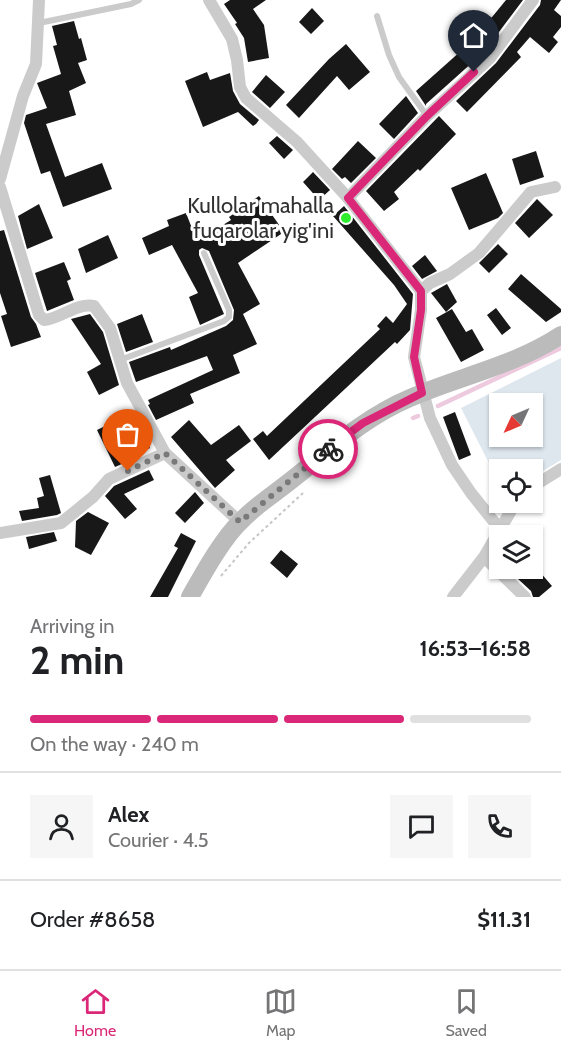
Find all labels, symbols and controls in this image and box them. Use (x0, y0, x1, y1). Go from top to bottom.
pin (448, 10, 499, 72)
icon: home (457, 19, 490, 52)
place label: Kullolar mahalla fuqarolar yig'ini (187, 192, 334, 244)
marker: Kullolar mahalla fuqarolar yig'ini (339, 211, 353, 225)
north arrow (489, 393, 543, 447)
map controls (489, 393, 543, 579)
pin (102, 409, 153, 471)
icon: bag (111, 418, 144, 451)
courier (298, 419, 358, 479)
icon: bike (312, 433, 345, 466)
button: locate (489, 459, 543, 513)
button: layers (489, 525, 543, 579)
text: Arriving in (30, 614, 114, 638)
text: 16:53–16:58 (420, 635, 531, 662)
text: 2 min (30, 636, 124, 684)
text: On the way · 240 m (30, 732, 199, 756)
button: person (30, 795, 93, 858)
button: chat (390, 795, 453, 858)
button: phone (468, 795, 531, 858)
text: Alex (108, 801, 149, 828)
text: Courier · 4.5 (108, 828, 209, 852)
text: Order #8658 (30, 906, 155, 933)
text: $11.31 (477, 906, 531, 933)
tab: Home (74, 985, 116, 1040)
tab: Map (264, 985, 297, 1040)
tab: Saved (445, 985, 487, 1040)

